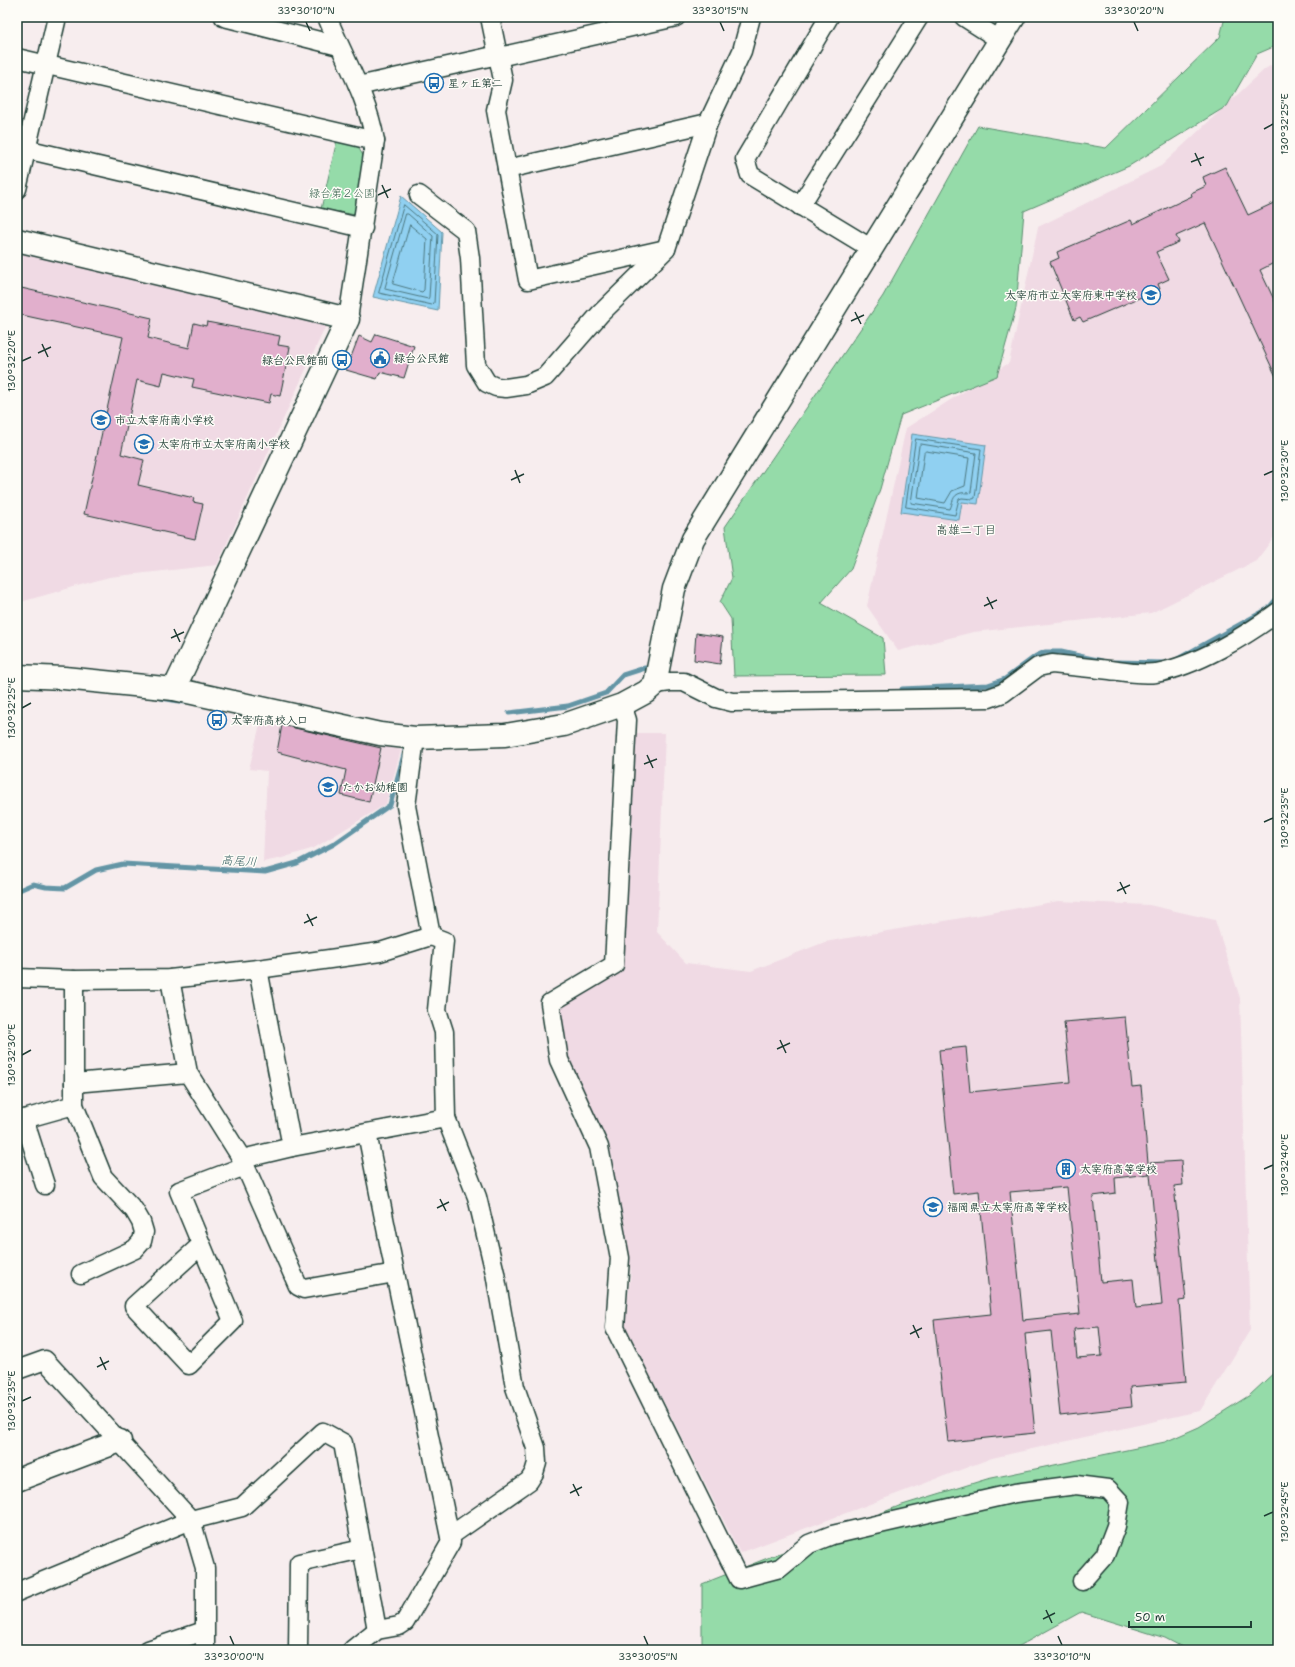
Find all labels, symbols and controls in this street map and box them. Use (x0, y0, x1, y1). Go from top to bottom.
text: 33°30'10"N (277, 4, 335, 17)
text: 33°30'15"N (692, 4, 748, 17)
text: 33°30'20"N (1104, 4, 1164, 17)
bus stop icon: 星ヶ丘第二 (423, 72, 445, 94)
place label: 星ヶ丘第二 (448, 76, 503, 91)
text: 130°32'25"E (1278, 93, 1291, 155)
park label: 緑台第２公園 (309, 186, 375, 201)
school or university icon: 太宰府市立太宰府東中学校 (1140, 284, 1162, 306)
place label: 太宰府市立太宰府東中学校 (1005, 288, 1137, 303)
text: 130°32'20"E (5, 330, 18, 392)
public building icon: 緑台公民館 (369, 347, 391, 369)
bus stop icon: 緑台公民館前 (331, 349, 353, 371)
place label: 緑台公民館 (394, 351, 449, 366)
place label: 緑台公民館前 (262, 353, 328, 368)
school or university icon: 市立太宰府南小学校 (90, 409, 112, 431)
place label: 市立太宰府南小学校 (115, 413, 214, 428)
school or university icon: 太宰府市立太宰府南小学校 (133, 433, 155, 455)
place label: 太宰府市立太宰府南小学校 (158, 437, 290, 452)
text: 130°32'30"E (1278, 440, 1291, 502)
district label: 高雄二丁目 (936, 522, 996, 538)
text: 130°32'25"E (5, 677, 18, 739)
bus stop icon: 太宰府高校入口 (206, 709, 228, 731)
place label: 太宰府高校入口 (231, 713, 308, 728)
school or university icon: たかお幼稚園 (317, 776, 339, 798)
place label: たかお幼稚園 (342, 780, 408, 795)
text: 130°32'35"E (1278, 787, 1291, 849)
water label: 高尾川 (221, 852, 257, 870)
text: 130°32'30"E (5, 1024, 18, 1086)
text: 130°32'40"E (1278, 1134, 1291, 1196)
building icon: 太宰府高等学校 (1055, 1158, 1077, 1180)
place label: 太宰府高等学校 (1080, 1162, 1157, 1177)
school or university icon: 福岡県立太宰府高等学校 (922, 1196, 944, 1218)
place label: 福岡県立太宰府高等学校 (947, 1200, 1068, 1215)
text: 130°32'35"E (5, 1370, 18, 1432)
text: 130°32'45"E (1278, 1481, 1291, 1543)
scale bar (1129, 1603, 1251, 1629)
text: 50 m (1135, 1609, 1165, 1625)
text: 33°30'00"N (204, 1650, 264, 1663)
text: 33°30'05"N (618, 1650, 678, 1663)
text: 33°30'10"N (1033, 1650, 1091, 1663)

